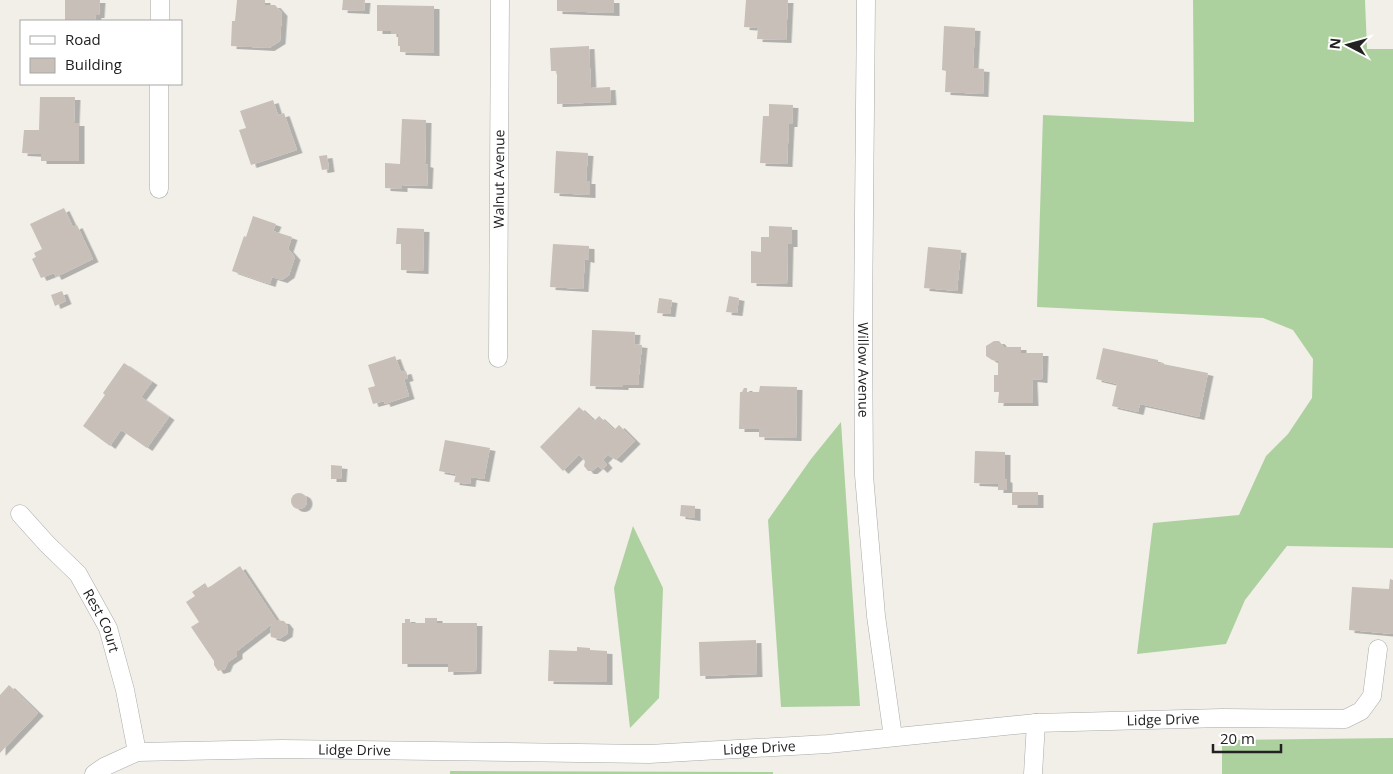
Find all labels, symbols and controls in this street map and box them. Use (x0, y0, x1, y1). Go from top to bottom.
legend (20, 20, 182, 85)
north arrow (1323, 20, 1373, 70)
text: Road (65, 29, 101, 49)
text: N (1325, 37, 1345, 50)
text: Building (65, 54, 122, 74)
street label: Walnut Avenue (489, 129, 508, 228)
street label: Willow Avenue (854, 322, 874, 418)
street label: Rest Court (79, 585, 124, 654)
street label: Lidge Drive (1126, 709, 1200, 730)
scale bar (1213, 722, 1280, 754)
text: 20 m (1220, 728, 1255, 748)
street label: Lidge Drive (722, 736, 796, 759)
street label: Lidge Drive (318, 739, 391, 759)

